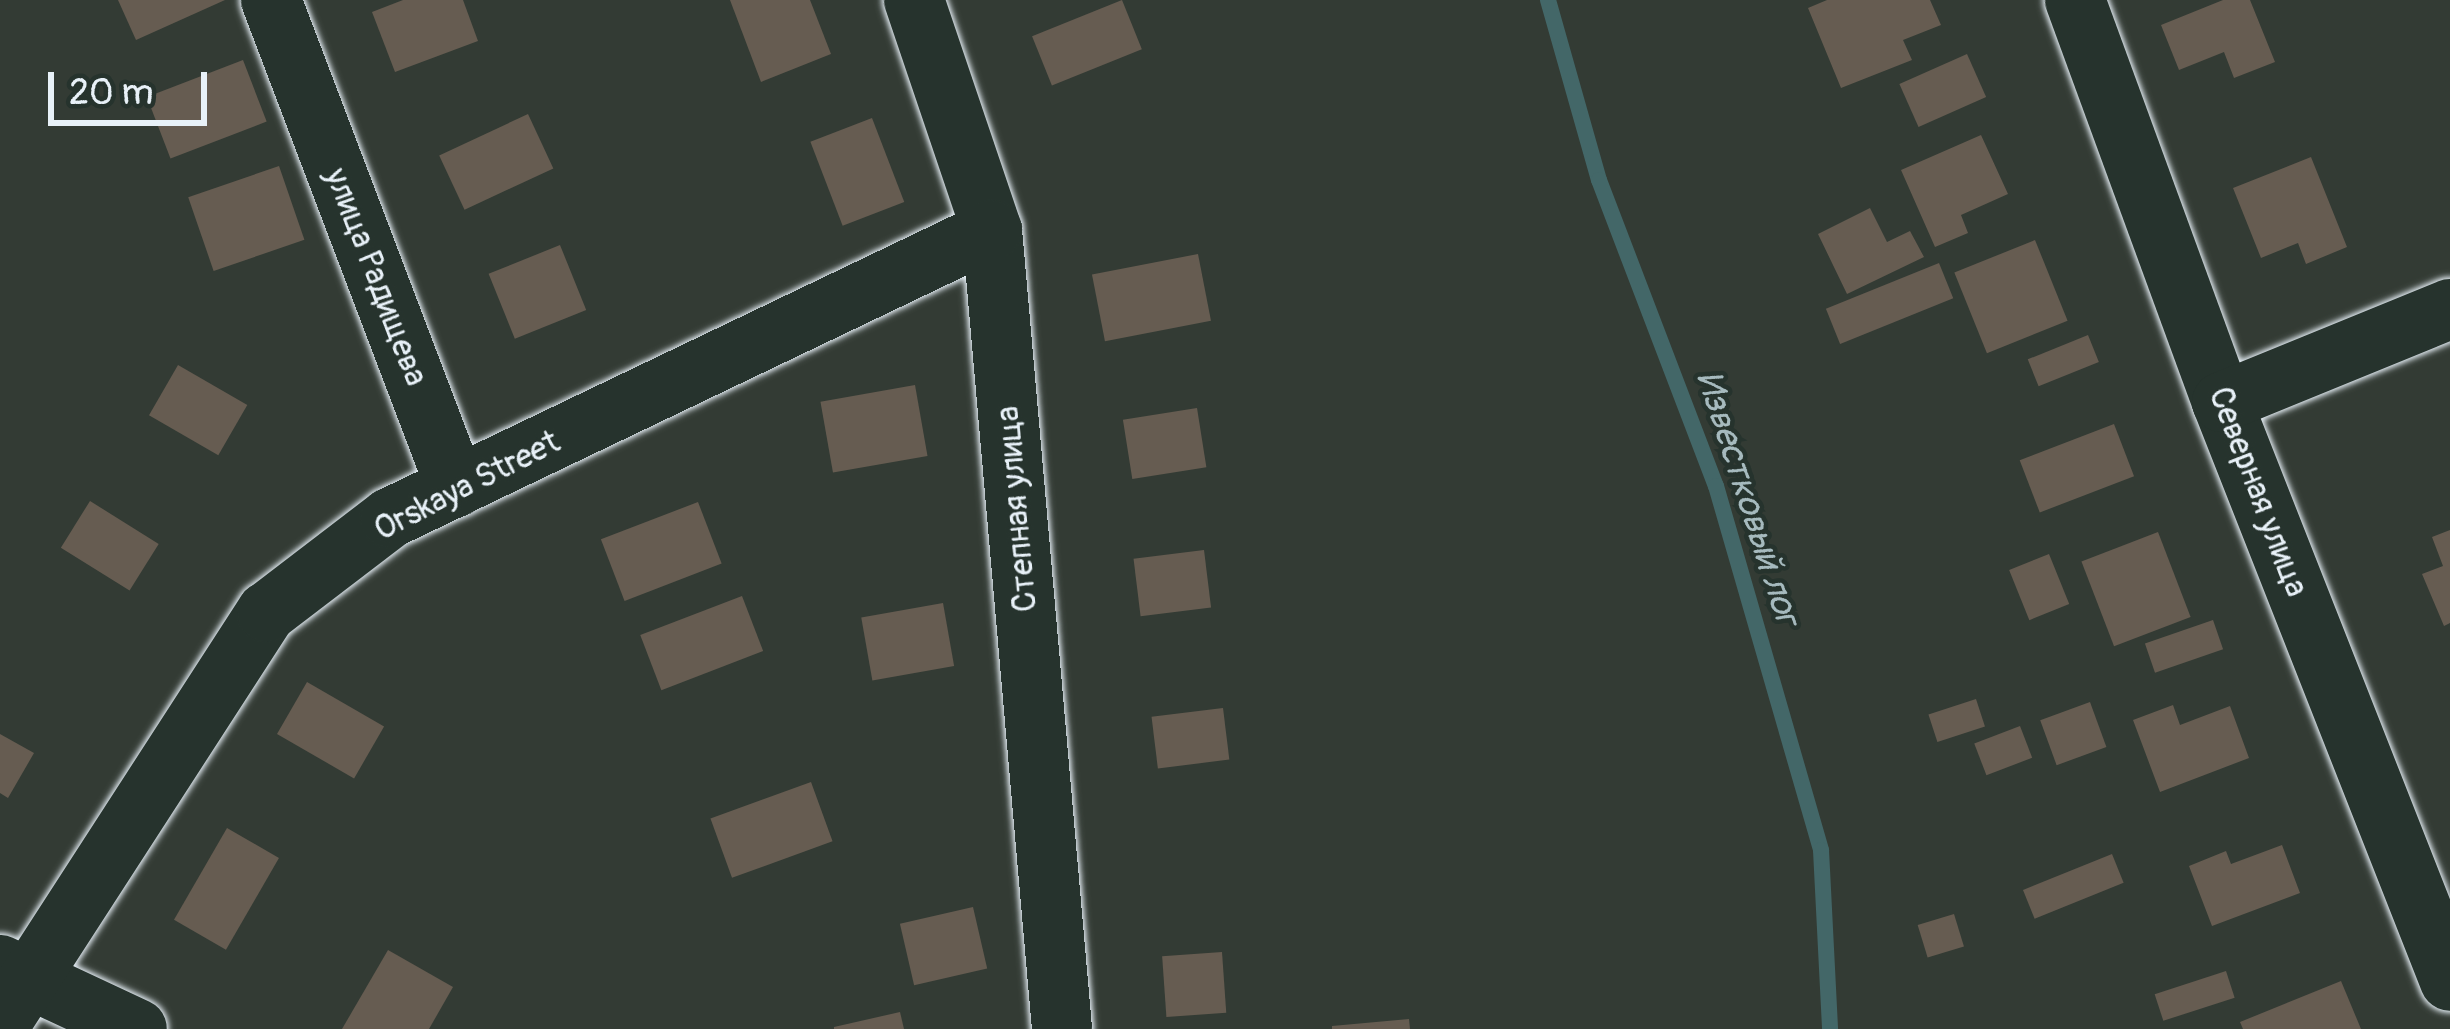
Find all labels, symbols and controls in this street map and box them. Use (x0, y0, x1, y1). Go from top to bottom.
scale bar (54, 48, 213, 122)
text: 20 m (69, 70, 154, 115)
street label: улица Радищева (316, 163, 436, 391)
water label: Известковый лог (1687, 366, 1809, 630)
street label: Северная улица (2200, 382, 2316, 602)
street label: Степная улица (988, 404, 1046, 614)
street label: Orskaya Street (368, 422, 566, 550)

